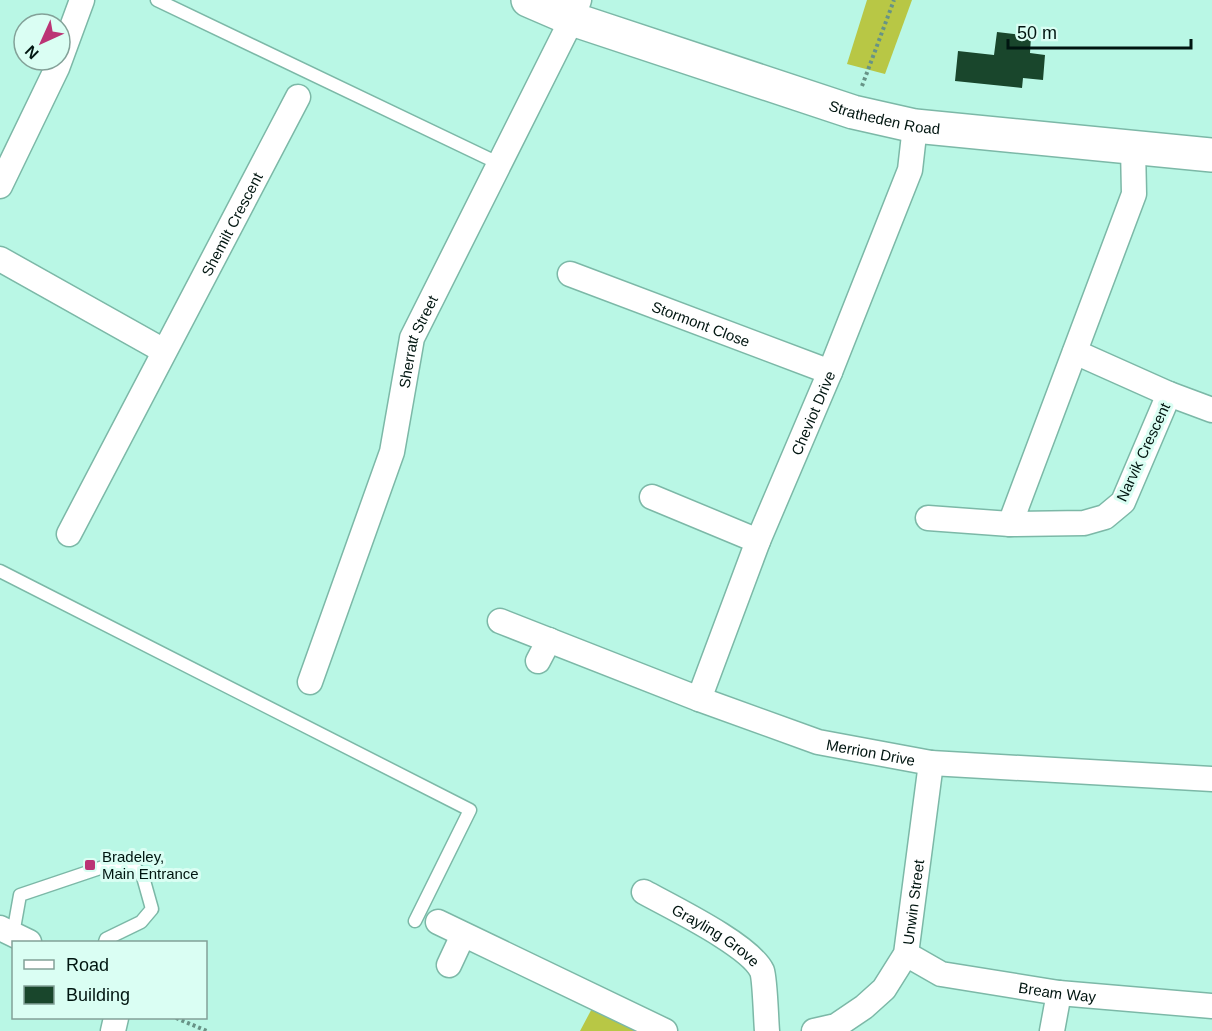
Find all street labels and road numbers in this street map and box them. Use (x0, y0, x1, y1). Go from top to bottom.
street label: Stratheden Road (827, 96, 941, 137)
street label: Shemilt Crescent (197, 169, 266, 279)
street label: Sherratt Street (395, 292, 441, 389)
street label: Stormont Close (650, 297, 752, 350)
street label: Cheviot Drive (787, 368, 838, 458)
street label: Narvik Crescent (1113, 399, 1174, 504)
street label: Merrion Drive (825, 735, 917, 768)
street label: Unwin Street (899, 858, 927, 946)
street label: Grayling Grove (669, 900, 763, 969)
street label: Bream Way (1017, 978, 1097, 1005)

